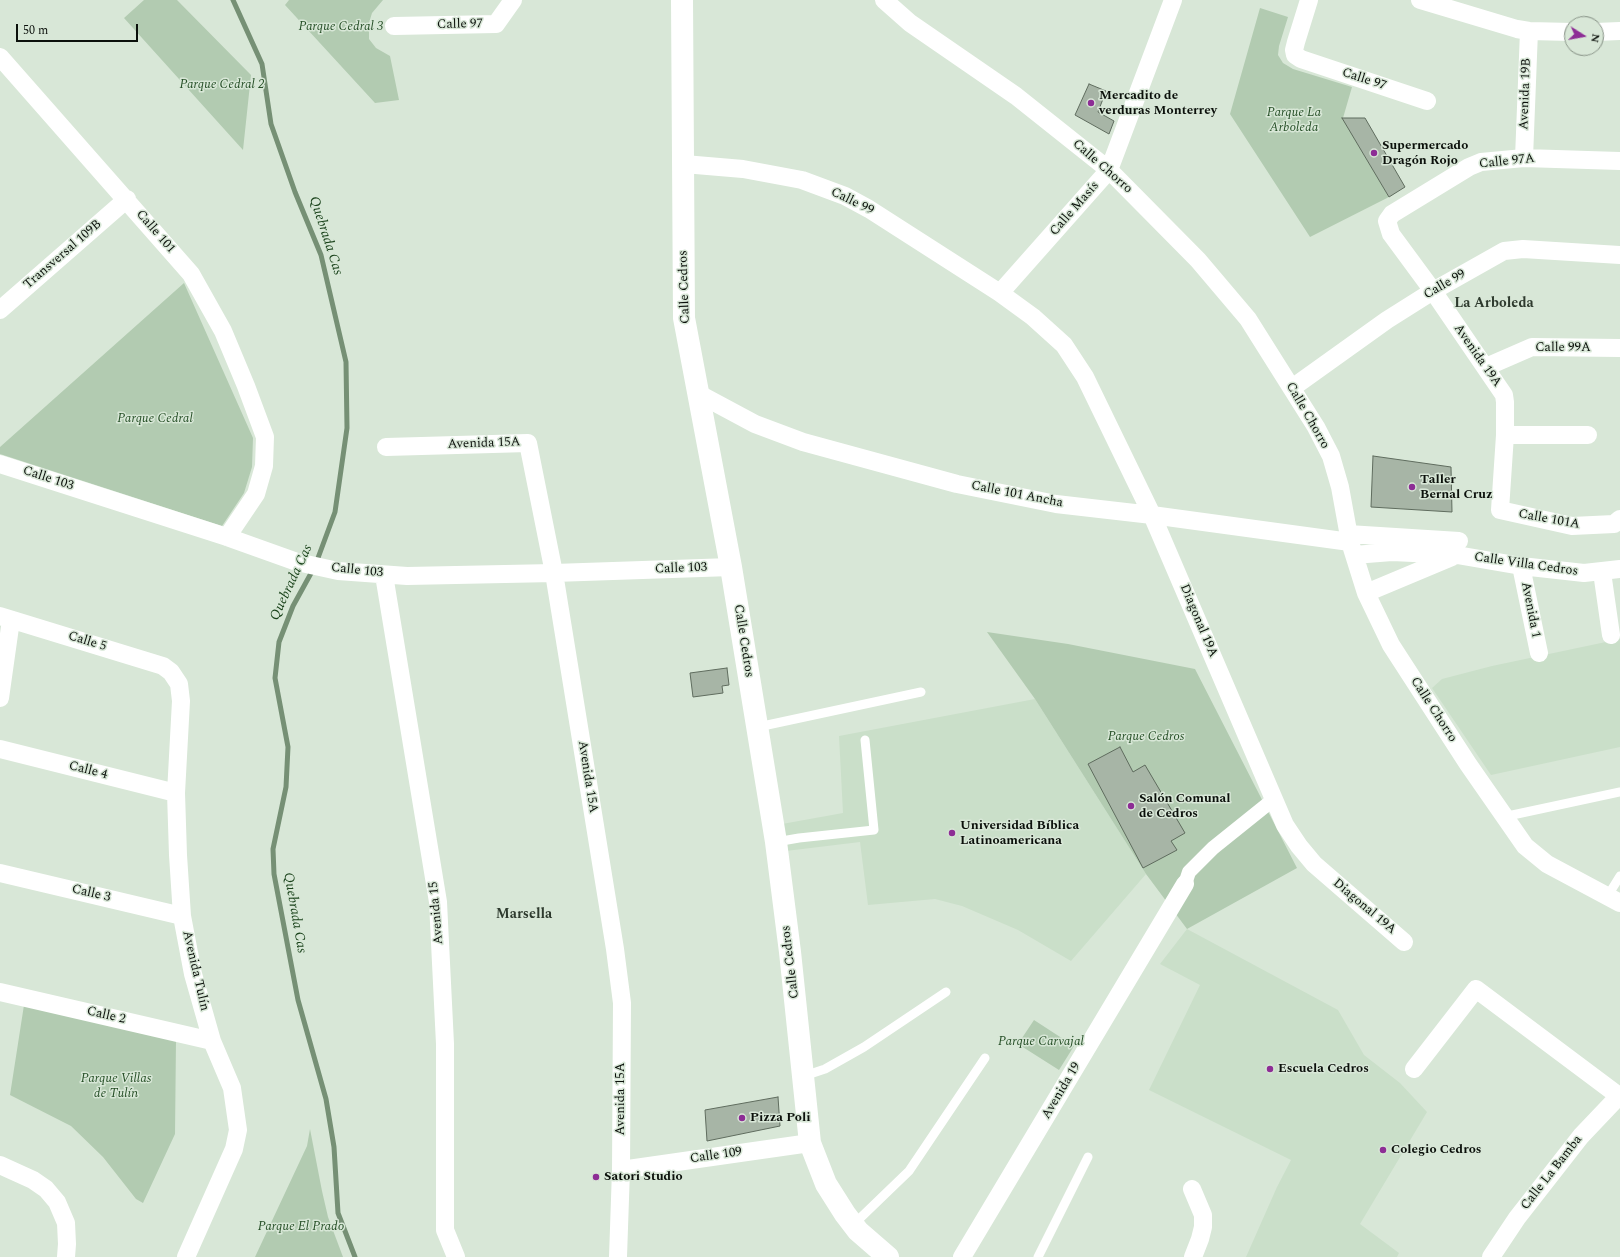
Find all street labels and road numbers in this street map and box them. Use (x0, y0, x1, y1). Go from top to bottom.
street label: Calle 97 (437, 17, 483, 33)
street label: Avenida 19B (1517, 58, 1535, 130)
street label: Calle 97 (1340, 65, 1388, 95)
street label: Calle Chorro (1069, 137, 1135, 197)
street label: Calle 97A (1479, 151, 1535, 173)
street label: Calle Masís (1047, 179, 1103, 239)
street label: Calle 99 (828, 185, 876, 219)
street label: Calle 101 (132, 207, 178, 257)
street label: Transversal 109B (21, 217, 105, 293)
street label: Calle Cedros (676, 250, 694, 324)
street label: Calle 99 (1421, 267, 1469, 303)
street label: Avenida 19A (1450, 322, 1504, 390)
street label: Calle 99A (1535, 340, 1591, 356)
street label: Calle Chorro (1282, 380, 1332, 452)
street label: Avenida 15A (447, 435, 521, 453)
street label: Calle 103 (21, 463, 75, 495)
street label: Calle 101 Ancha (970, 478, 1064, 512)
street label: Calle 101A (1517, 507, 1581, 533)
street label: Calle Villa Cedros (1473, 550, 1579, 580)
street label: Calle 103 (655, 560, 707, 578)
street label: Calle 103 (330, 561, 384, 581)
street label: Avenida 1 (1517, 581, 1543, 639)
street label: Diagonal 19A (1176, 582, 1220, 660)
street label: Calle Cedros (730, 603, 756, 679)
street label: Calle 5 (66, 629, 108, 655)
street label: Calle Chorro (1406, 675, 1460, 745)
street label: Avenida 15A (574, 740, 600, 814)
street label: Calle 4 (67, 759, 109, 783)
street label: Diagonal 19A (1329, 876, 1399, 938)
street label: Avenida 15 (426, 881, 448, 945)
street label: Calle 3 (70, 882, 112, 906)
street label: Calle Cedros (779, 924, 803, 1000)
street label: Avenida Tulín (178, 929, 212, 1013)
street label: Calle 2 (85, 1004, 127, 1028)
street label: Avenida 19 (1039, 1060, 1085, 1122)
street label: Avenida 15A (613, 1063, 629, 1135)
street label: Calle La Bamba (1518, 1133, 1586, 1213)
street label: Calle 109 (689, 1145, 743, 1167)

